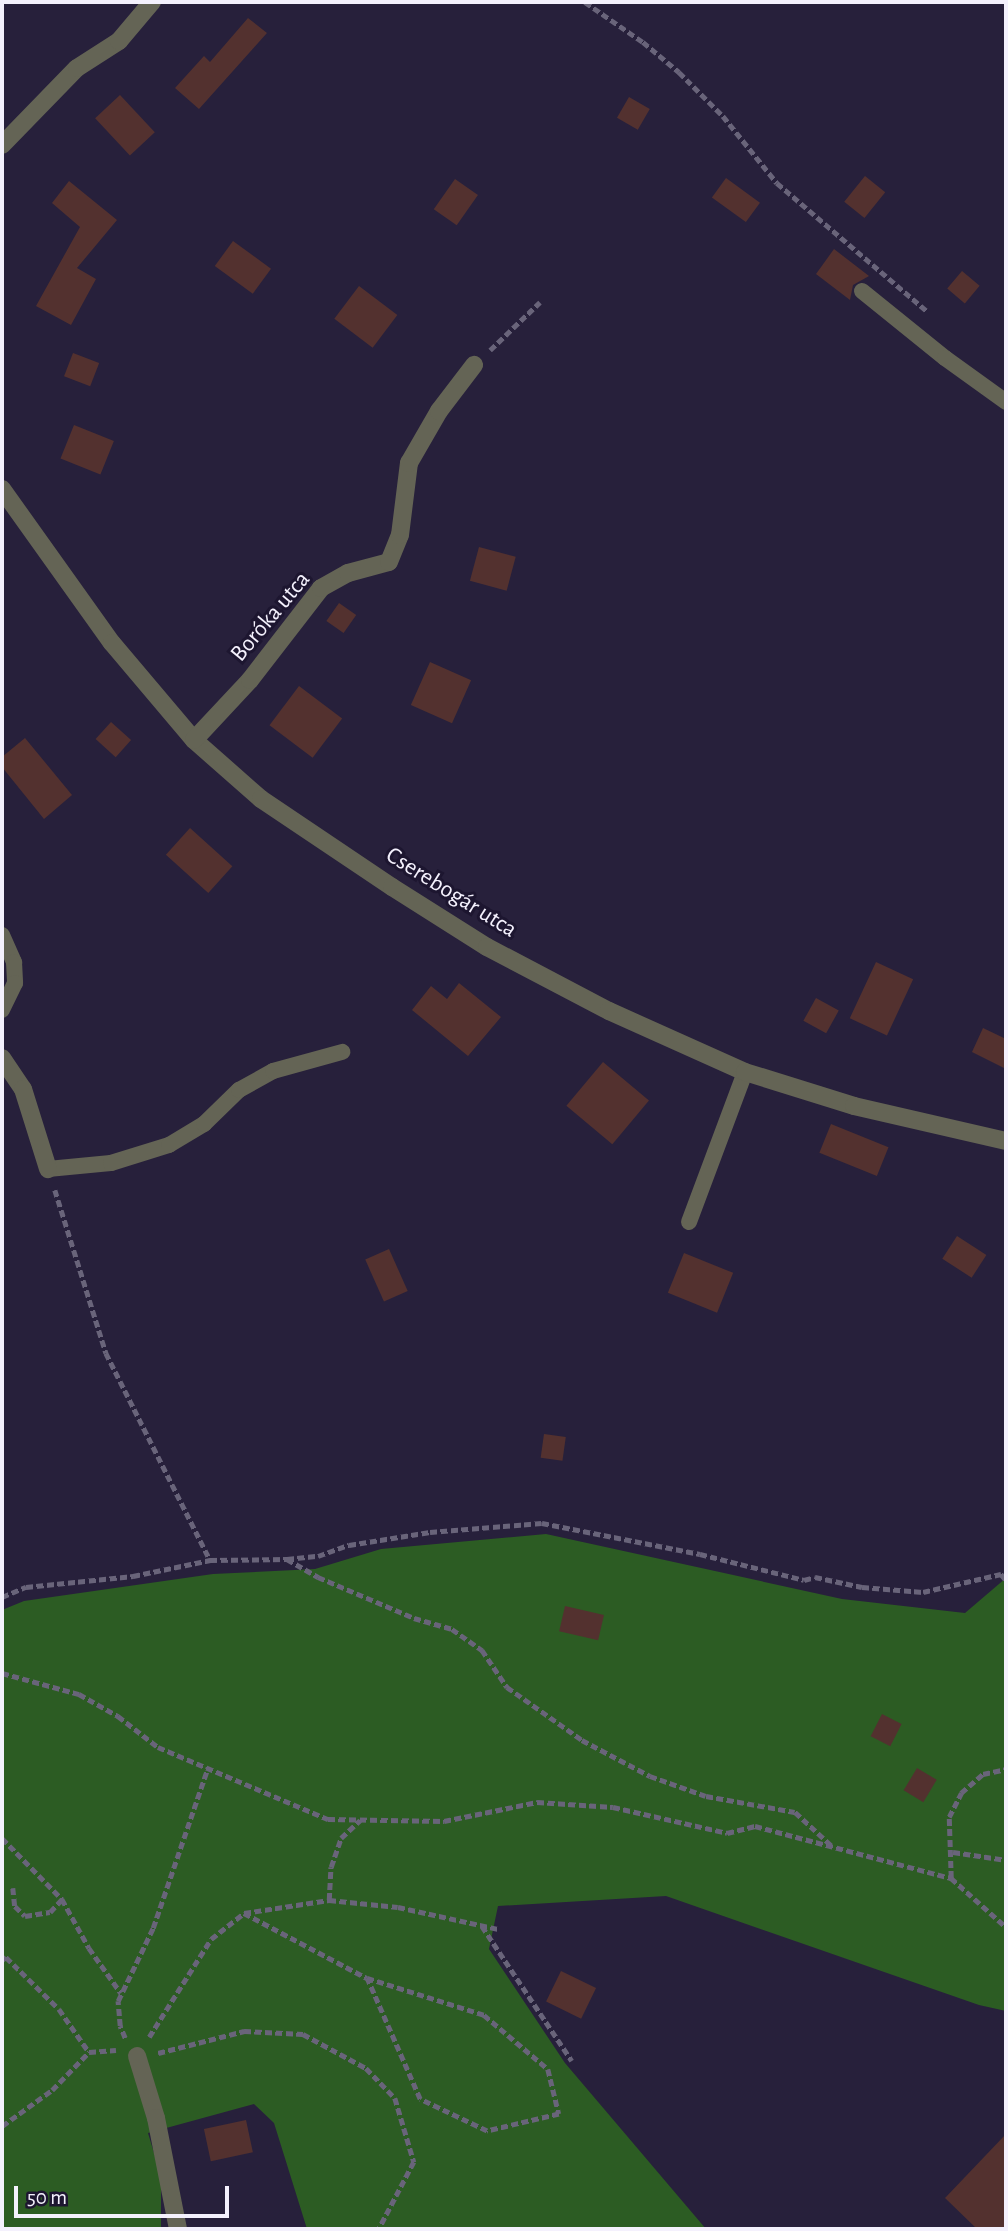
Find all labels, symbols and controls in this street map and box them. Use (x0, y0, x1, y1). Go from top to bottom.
street label: Boróka utca (225, 566, 317, 668)
street label: Cserebogár utca (380, 841, 522, 945)
scale bar (18, 2172, 233, 2216)
text: 50 m (27, 2187, 67, 2208)

